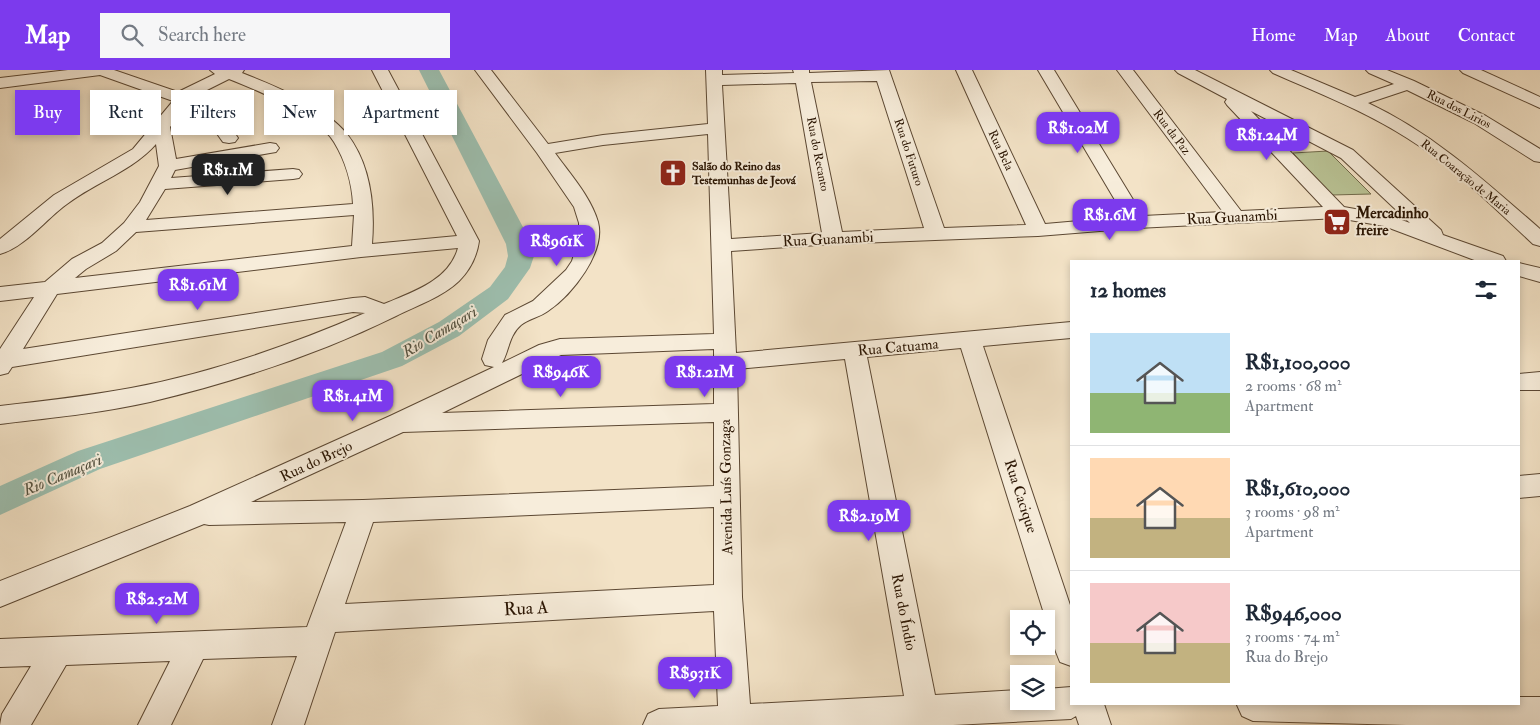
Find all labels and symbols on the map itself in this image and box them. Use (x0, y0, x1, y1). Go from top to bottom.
street label: Rua dos Lirios (1424, 87, 1493, 132)
street label: Rua da Paz (1150, 107, 1194, 158)
pin: R$1.02M (1032, 112, 1124, 154)
street label: Rua do Recanto (803, 116, 832, 193)
street label: Rua do Futuro (891, 117, 927, 188)
pin: R$1.24M (1221, 118, 1313, 161)
street label: Rua Bela (985, 128, 1017, 174)
street label: Rua Coaração de Maria (1418, 136, 1515, 219)
pin: R$1.1M (187, 154, 269, 196)
church icon: Salão do Reino das Testemunhas de Jeová (658, 158, 688, 188)
place label: Salão do Reino das Testemunhas de Jeová (691, 159, 797, 188)
pin: R$1.6M (1069, 198, 1151, 241)
place label: Mercadinho freire (1355, 204, 1429, 240)
street label: Rua Guanambi (1186, 206, 1278, 229)
supermarket icon: Mercadinho freire (1322, 207, 1352, 237)
pin: R$961K (516, 224, 598, 267)
street label: Rua Guanambi (782, 228, 874, 251)
pin: R$1.61M (152, 268, 244, 311)
water label: Rio Camaçari (398, 301, 481, 362)
street label: Rua Catuama (857, 334, 940, 361)
pin: R$946K (520, 356, 602, 398)
pin: R$1.21M (659, 356, 751, 398)
pin: R$1.41M (307, 380, 399, 422)
street label: Avenida Luís Gonzaga (716, 418, 737, 556)
street label: Rua do Brejo (277, 436, 355, 486)
water label: Rio Camaçari (19, 449, 105, 501)
street label: Rua Cacique (1000, 457, 1041, 536)
pin: R$2.19M (823, 500, 915, 542)
street label: Rua do Índio (887, 572, 921, 652)
pin: R$2.52M (111, 582, 203, 625)
street label: Rua A (503, 596, 549, 621)
pin: R$931K (654, 656, 736, 699)

